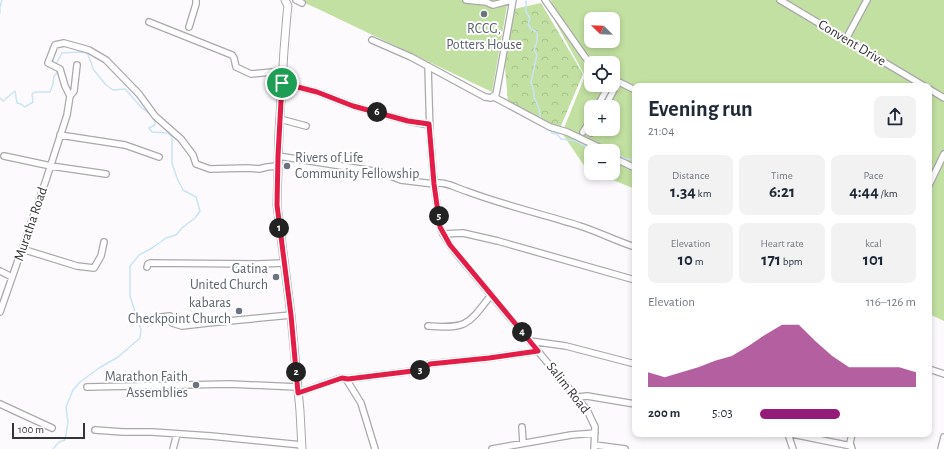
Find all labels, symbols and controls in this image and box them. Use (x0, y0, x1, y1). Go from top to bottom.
marker: RCCG, Potters House (479, 9, 489, 19)
north arrow (584, 12, 620, 48)
map controls (584, 12, 620, 180)
street label: Convent Drive (816, 17, 888, 69)
place label: RCCG, Potters House (446, 22, 522, 52)
button: locate (584, 56, 620, 92)
pin (265, 66, 299, 100)
icon: arrive (271, 72, 293, 94)
button: share (874, 96, 916, 138)
text: Evening run (648, 98, 753, 120)
button: + (584, 100, 620, 136)
pin: 6 (367, 102, 387, 122)
text: 6 (374, 106, 380, 117)
text: 21:04 (648, 125, 674, 138)
button: − (584, 144, 620, 180)
place label: Rivers of Life Community Fellowship (295, 151, 419, 181)
marker: Rivers of Life Community Fellowship (282, 161, 292, 171)
text: Distance (672, 170, 709, 181)
text: Time (771, 170, 793, 181)
text: Pace (863, 170, 883, 181)
text: 1.34 (670, 183, 696, 200)
text: 6:21 (769, 183, 795, 200)
text: 4:44 (849, 183, 879, 200)
street label: Muratha Road (12, 185, 50, 263)
text: km (696, 188, 711, 199)
text: /km (879, 188, 898, 199)
pin: 5 (429, 206, 449, 226)
text: 5 (437, 210, 441, 221)
pin: 1 (269, 218, 289, 238)
text: 1 (277, 222, 281, 233)
text: Elevation (671, 238, 711, 249)
text: Heart rate (760, 238, 804, 249)
text: kcal (865, 238, 882, 249)
text: 10 (678, 251, 693, 268)
text: 171 (761, 251, 781, 268)
text: 101 (863, 251, 884, 268)
text: m (693, 256, 703, 267)
text: bpm (781, 256, 803, 267)
place label: Gatina United Church (190, 262, 269, 292)
marker: Gatina United Church (271, 272, 281, 282)
place label: kabaras Checkpoint Church (128, 296, 231, 326)
text: Elevation (648, 296, 695, 309)
text: 116–126 m (866, 296, 916, 309)
marker: kabaras Checkpoint Church (234, 306, 244, 316)
pin: 4 (512, 322, 532, 342)
text: 4 (519, 326, 525, 337)
pin: 3 (410, 360, 430, 380)
street label: Salim Road (544, 360, 592, 416)
pin: 2 (286, 362, 306, 382)
text: 3 (418, 364, 422, 375)
text: 2 (293, 366, 299, 377)
place label: Marathon Faith Assemblies (105, 370, 188, 400)
marker: Marathon Faith Assemblies (191, 380, 201, 390)
text: 200 m (648, 407, 680, 420)
text: 5:03 (712, 407, 733, 420)
scale bar (12, 421, 85, 440)
text: 100 m (18, 424, 44, 435)

